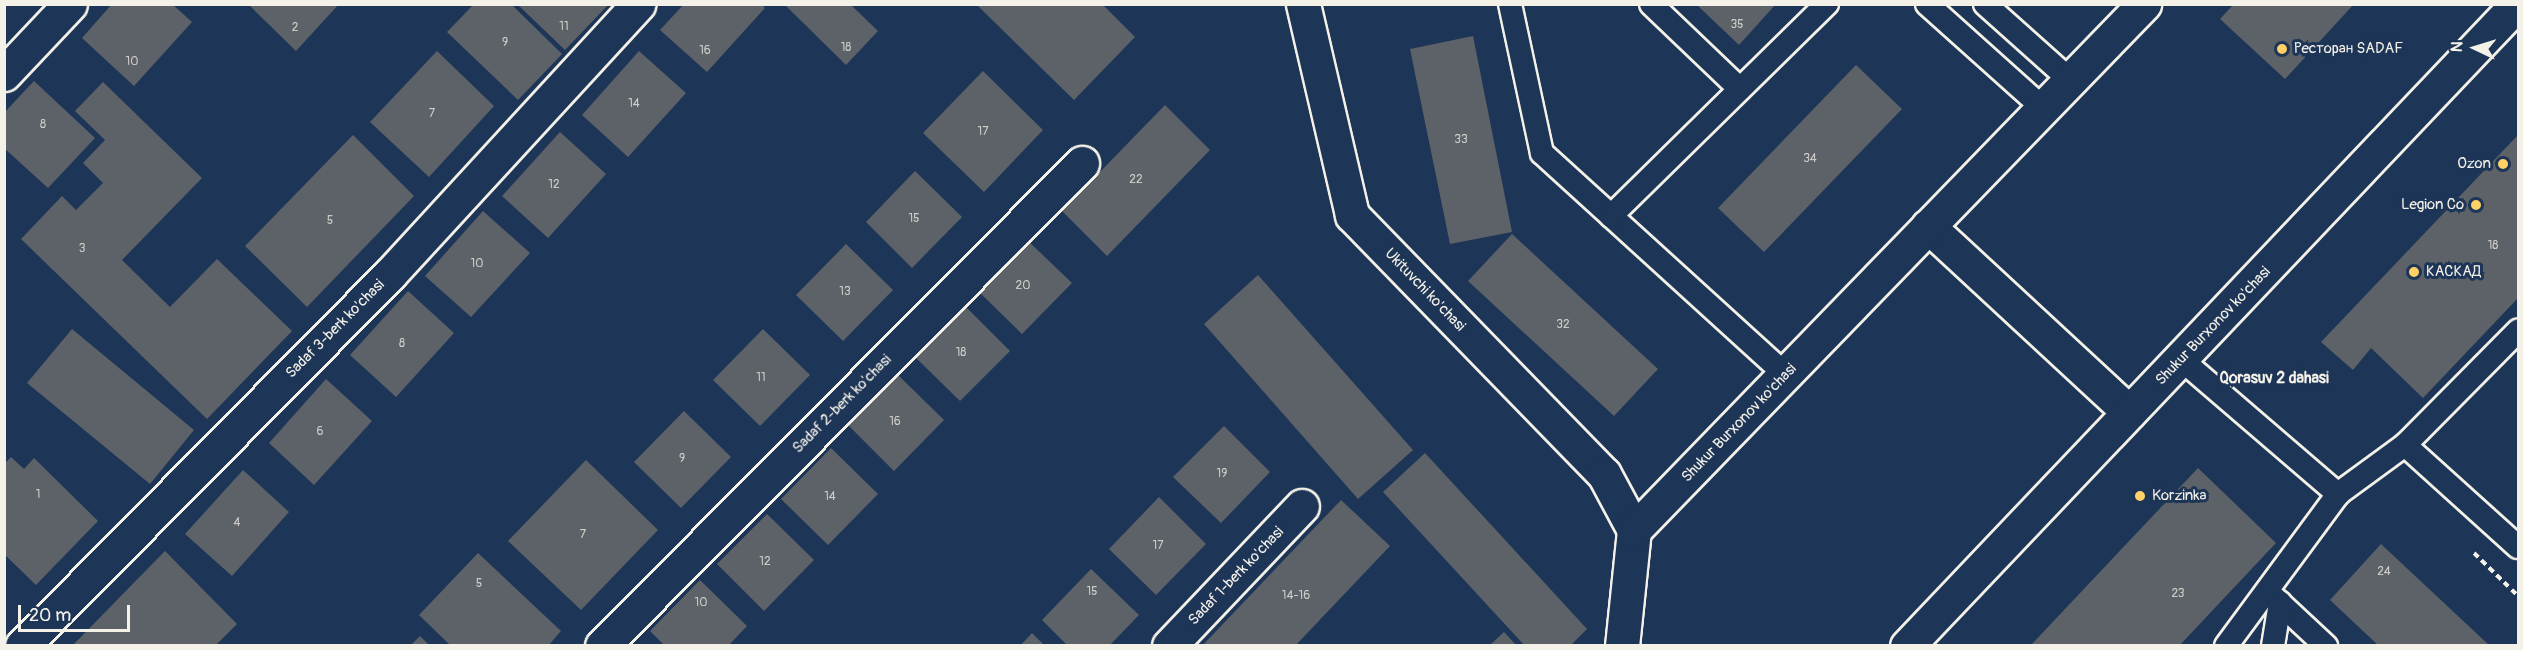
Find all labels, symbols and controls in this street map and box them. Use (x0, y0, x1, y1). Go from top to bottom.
house number: 35 (1730, 18, 1744, 32)
north arrow (2445, 18, 2505, 78)
house number: 11 (559, 20, 569, 34)
house number: 2 (292, 21, 298, 35)
house number: 9 (502, 36, 508, 50)
place label: Ресторан SADAF (2294, 40, 2403, 58)
house number: 18 (841, 41, 851, 55)
text: N (2447, 41, 2467, 53)
marker: Ресторан SADAF (2275, 42, 2289, 56)
house number: 16 (699, 44, 711, 58)
house number: 10 (126, 55, 138, 69)
house number: 14 (628, 97, 640, 111)
house number: 7 (429, 107, 435, 121)
house number: 8 (40, 118, 46, 132)
house number: 17 (977, 125, 989, 139)
house number: 33 (1454, 133, 1468, 147)
house number: 34 (1803, 152, 1817, 166)
place label: Ozon (2457, 155, 2491, 173)
marker: Ozon (2496, 157, 2510, 171)
house number: 22 (1129, 173, 1143, 187)
house number: 12 (548, 178, 560, 192)
place label: Legion Co (2401, 196, 2464, 214)
marker: Legion Co (2469, 198, 2483, 212)
house number: 15 (908, 212, 920, 226)
house number: 5 (327, 214, 333, 228)
house number: 18 (2488, 239, 2498, 253)
house number: 3 (79, 242, 85, 256)
street label: Ukituvchi ko'chasi (1381, 245, 1469, 335)
house number: 10 (471, 257, 483, 271)
street label: Shukur Burxonov ko'chasi (2152, 263, 2274, 389)
place label: КАСКАД (2426, 263, 2481, 281)
marker: КАСКАД (2407, 265, 2421, 279)
street label: Sadaf 3-berk ko'chasi (282, 276, 388, 382)
house number: 20 (1016, 279, 1030, 293)
house number: 13 (839, 285, 851, 299)
house number: 32 (1556, 318, 1570, 332)
house number: 8 (399, 337, 405, 351)
house number: 18 (956, 346, 966, 360)
street label: Sadaf 2-berk ko'chasi (789, 351, 895, 457)
street label: Shukur Burxonov ko'chasi (1678, 360, 1800, 486)
district label: Qorasuv 2 dahasi (2219, 368, 2329, 388)
house number: 11 (756, 371, 766, 385)
house number: 16 (889, 415, 901, 429)
house number: 6 (317, 425, 323, 439)
house number: 9 (679, 452, 685, 466)
house number: 19 (1217, 467, 1227, 481)
place label: Korzinka (2152, 487, 2207, 505)
house number: 1 (36, 488, 40, 502)
marker: Korzinka (2133, 489, 2147, 503)
house number: 14 (824, 490, 836, 504)
house number: 4 (234, 516, 240, 530)
street label: Sadaf 1-berk ko'chasi (1185, 523, 1287, 629)
house number: 7 (580, 528, 586, 542)
house number: 17 (1152, 539, 1164, 553)
house number: 12 (759, 555, 771, 569)
house number: 24 (2377, 565, 2391, 579)
house number: 5 (476, 577, 482, 591)
house number: 15 (1086, 585, 1098, 599)
house number: 23 (2171, 587, 2185, 601)
house number: 14-16 (1282, 589, 1310, 603)
scale bar (21, 593, 134, 631)
house number: 10 (695, 596, 707, 610)
text: 20 m (29, 604, 71, 627)

